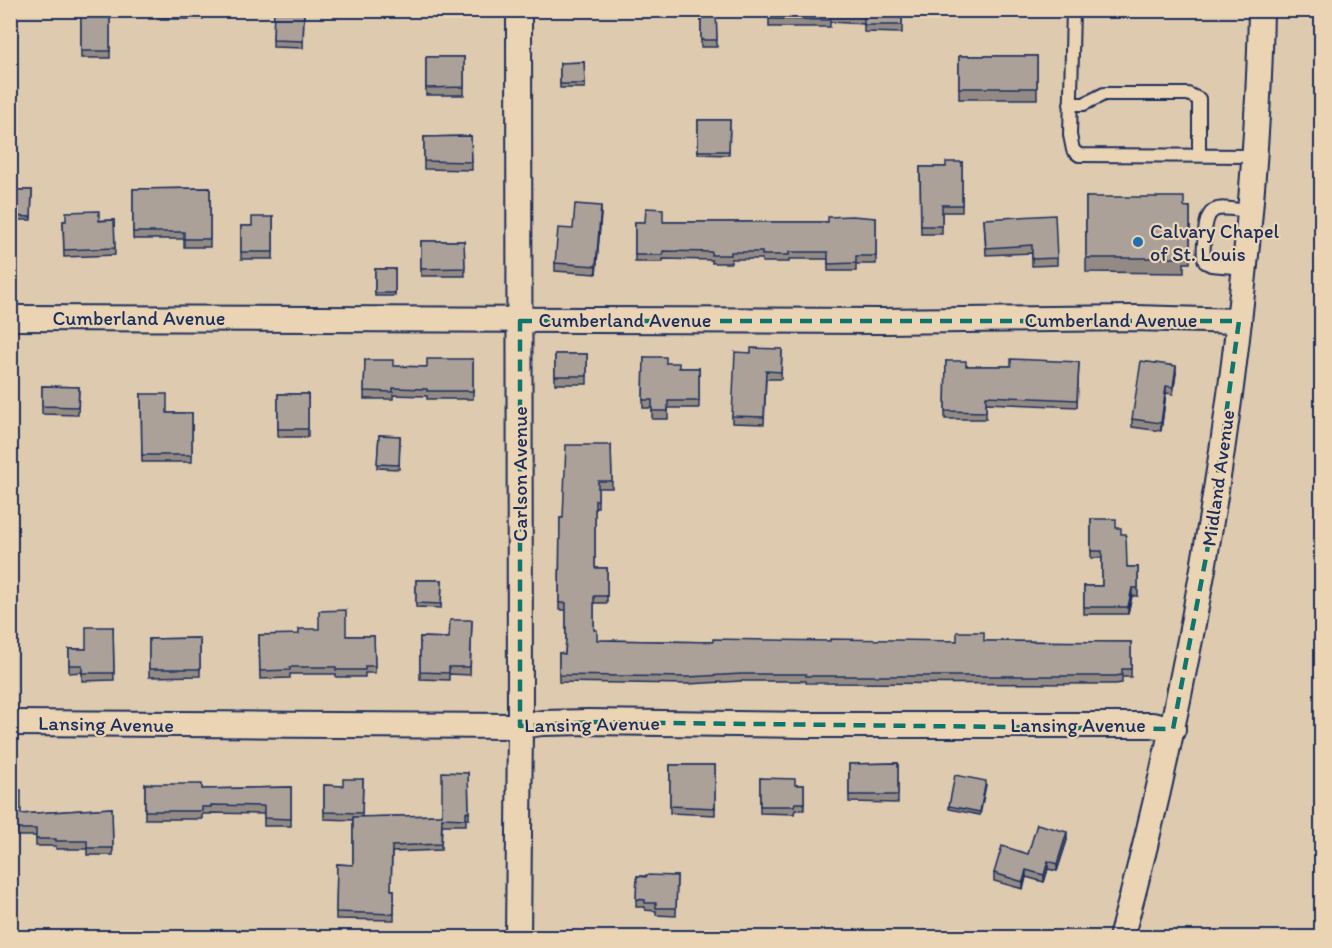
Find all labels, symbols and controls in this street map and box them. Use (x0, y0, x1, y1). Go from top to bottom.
place label: Calvary Chapel of St. Louis (1150, 219, 1279, 266)
marker: Calvary Chapel of St. Louis (1131, 235, 1145, 249)
street label: Cumberland Avenue (52, 306, 226, 330)
street label: Cumberland Avenue (538, 308, 712, 332)
street label: Cumberland Avenue (1024, 308, 1198, 332)
street label: Carlson Avenue (508, 406, 532, 542)
street label: Midland Avenue (1197, 408, 1239, 548)
street label: Lansing Avenue (38, 711, 174, 737)
street label: Lansing Avenue (524, 711, 660, 737)
street label: Lansing Avenue (1010, 713, 1146, 737)

